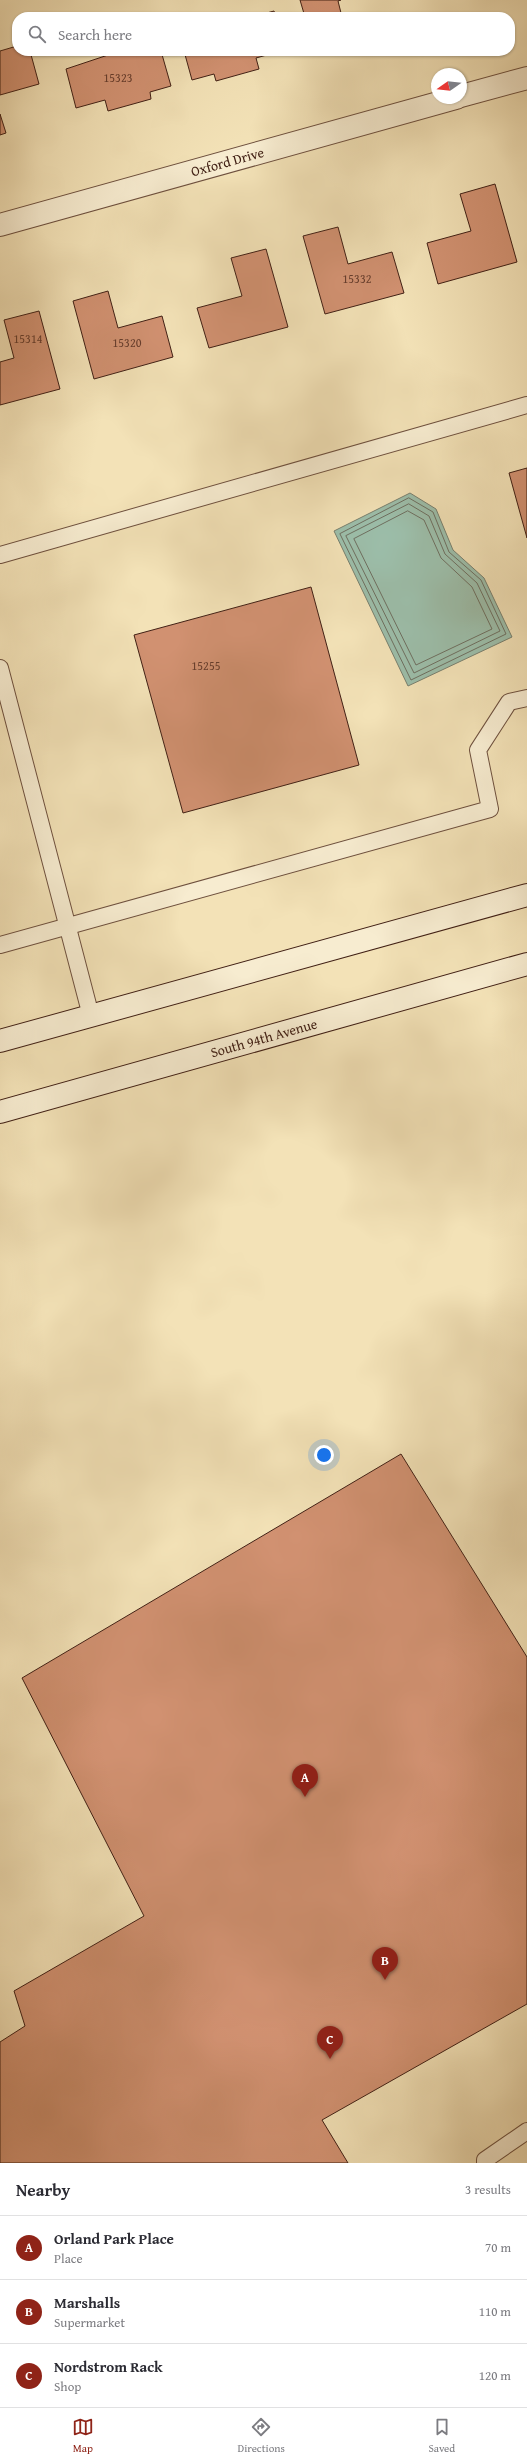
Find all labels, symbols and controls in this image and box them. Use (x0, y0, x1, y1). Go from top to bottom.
search box (12, 12, 515, 56)
icon: search (26, 23, 48, 45)
text: Search here (58, 24, 132, 45)
north arrow (431, 68, 467, 104)
house number: 15323 (104, 69, 133, 86)
street label: Oxford Drive (189, 142, 267, 181)
house number: 15332 (343, 270, 372, 287)
house number: 15314 (14, 330, 43, 347)
house number: 15320 (113, 334, 142, 351)
house number: 15255 (192, 657, 221, 674)
street label: South 94th Avenue (208, 1013, 320, 1062)
your location (314, 1445, 334, 1465)
pin: A (292, 1764, 318, 1797)
pin: B (372, 1947, 398, 1980)
pin: C (317, 2026, 343, 2059)
text: Nearby (16, 2177, 70, 2202)
text: 3 results (465, 2180, 511, 2199)
text: Orland Park Place (54, 2228, 174, 2249)
text: A (25, 2238, 33, 2257)
text: 70 m (485, 2238, 511, 2257)
text: Place (54, 2249, 83, 2268)
text: Marshalls (54, 2292, 120, 2313)
text: B (25, 2302, 33, 2321)
text: 110 m (479, 2302, 511, 2321)
text: Supermarket (54, 2313, 125, 2332)
text: Nordstrom Rack (54, 2356, 163, 2377)
text: C (25, 2366, 33, 2385)
text: 120 m (479, 2366, 511, 2385)
text: Shop (54, 2377, 81, 2396)
tab: Map (72, 2416, 94, 2456)
tab: Directions (238, 2416, 285, 2456)
tab: Saved (428, 2416, 455, 2456)

